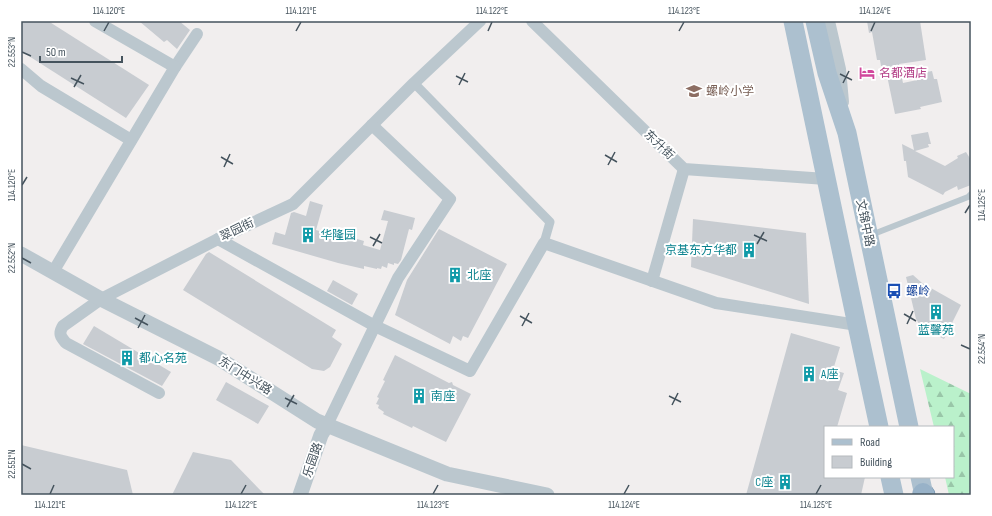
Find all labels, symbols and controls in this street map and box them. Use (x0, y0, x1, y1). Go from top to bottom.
text: 114.120°E (93, 5, 125, 17)
text: 114.121°E (285, 5, 317, 17)
text: 114.122°E (476, 5, 508, 17)
text: 114.123°E (668, 5, 700, 17)
text: 114.124°E (859, 5, 891, 17)
text: 22.553°N (6, 37, 18, 67)
scale bar (40, 38, 122, 64)
text: 50 m (46, 45, 66, 60)
hotel icon: 名都酒店 (858, 64, 876, 82)
place label: 名都酒店 (879, 66, 927, 81)
school or university icon: 螺岭小学 (685, 82, 703, 100)
place label: 螺岭小学 (706, 84, 754, 99)
street label: 东升街 (641, 127, 677, 163)
text: 114.120°E (6, 169, 18, 201)
text: 114.125°E (976, 189, 988, 221)
street label: 文锦中路 (853, 198, 877, 248)
street label: 翠园街 (218, 215, 256, 245)
building icon: 华隆园 (299, 226, 317, 244)
place label: 华隆园 (320, 228, 356, 243)
building icon: 京基东方华都 (740, 241, 758, 259)
text: 22.552°N (6, 243, 18, 273)
place label: 京基东方华都 (665, 243, 737, 258)
building icon: 北座 (446, 266, 464, 284)
place label: 北座 (467, 268, 491, 283)
bus stop icon: 螺岭 (885, 282, 903, 300)
place label: 螺岭 (906, 284, 930, 299)
building icon: 蓝馨苑 (927, 303, 945, 321)
place label: 蓝馨苑 (918, 323, 954, 338)
text: 22.554°N (976, 334, 988, 364)
building icon: 都心名苑 (118, 349, 136, 367)
place label: 都心名苑 (139, 351, 187, 366)
street label: 东门中兴路 (216, 354, 274, 398)
building icon: A座 (800, 365, 818, 383)
place label: A座 (820, 367, 838, 382)
building icon: 南座 (410, 387, 428, 405)
place label: 南座 (431, 389, 455, 404)
legend (824, 426, 954, 478)
text: Road (860, 435, 880, 450)
street label: 乐园路 (300, 441, 326, 479)
text: 22.551°N (6, 449, 18, 479)
text: Building (860, 455, 892, 470)
building icon: C座 (776, 473, 794, 491)
place label: C座 (755, 475, 773, 490)
text: 114.121°E (34, 499, 66, 511)
text: 114.122°E (225, 499, 257, 511)
text: 114.123°E (417, 499, 449, 511)
text: 114.124°E (608, 499, 640, 511)
text: 114.125°E (800, 499, 832, 511)

